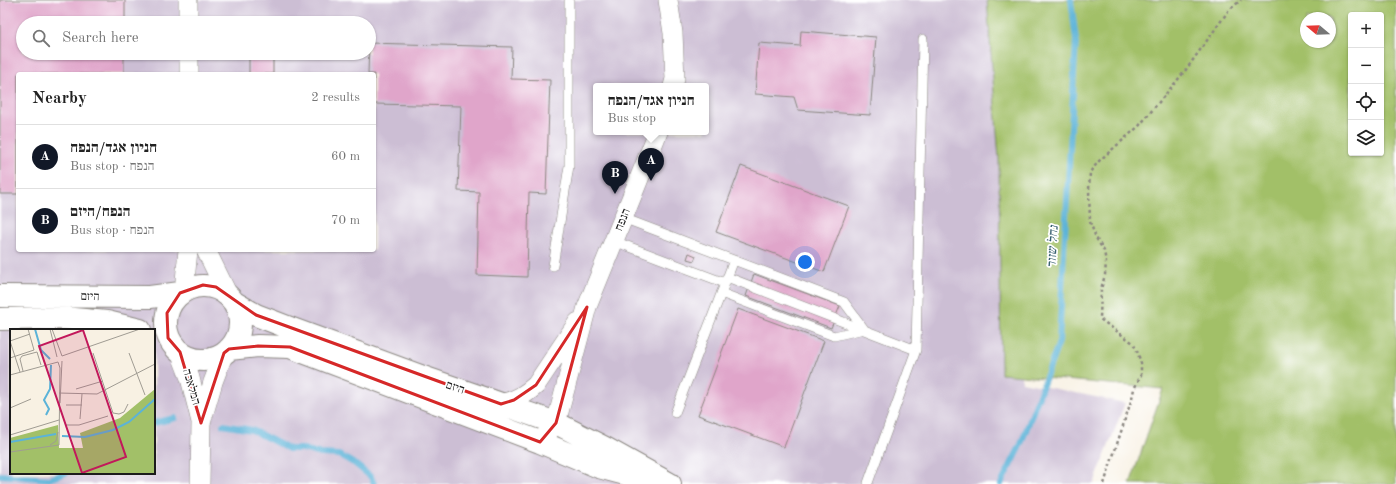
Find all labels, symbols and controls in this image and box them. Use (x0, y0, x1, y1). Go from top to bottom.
north arrow (1300, 12, 1336, 48)
map controls (1348, 12, 1384, 156)
button: + (1348, 12, 1384, 48)
search box (16, 16, 376, 60)
icon: search (30, 27, 52, 49)
text: Search here (62, 31, 139, 46)
button: − (1348, 48, 1384, 84)
popup (593, 83, 709, 135)
button: locate (1348, 84, 1384, 120)
text: Nearby (32, 90, 87, 107)
text: 2 results (311, 91, 360, 104)
text: חניון אגד/הנפח (607, 94, 695, 109)
text: Bus stop (607, 112, 656, 125)
button: layers (1348, 120, 1384, 156)
text: חניון אגד/הנפח (70, 141, 157, 156)
pin: A (638, 148, 664, 181)
text: A (40, 150, 50, 163)
text: 60 m (331, 150, 360, 163)
text: Bus stop · הנפח (70, 160, 154, 173)
pin: B (602, 161, 628, 194)
text: הנפח/היזם (70, 205, 131, 220)
street label: הנפח (613, 207, 633, 233)
text: B (40, 214, 50, 227)
text: 70 m (331, 214, 360, 227)
text: Bus stop · הנפח (70, 224, 154, 237)
water label: נחל שזור (1044, 224, 1061, 269)
your location (795, 252, 815, 272)
street label: היזם (80, 291, 100, 303)
inset map (10, 329, 155, 474)
street label: המלאכה (180, 367, 204, 406)
street label: היזם (444, 379, 466, 397)

